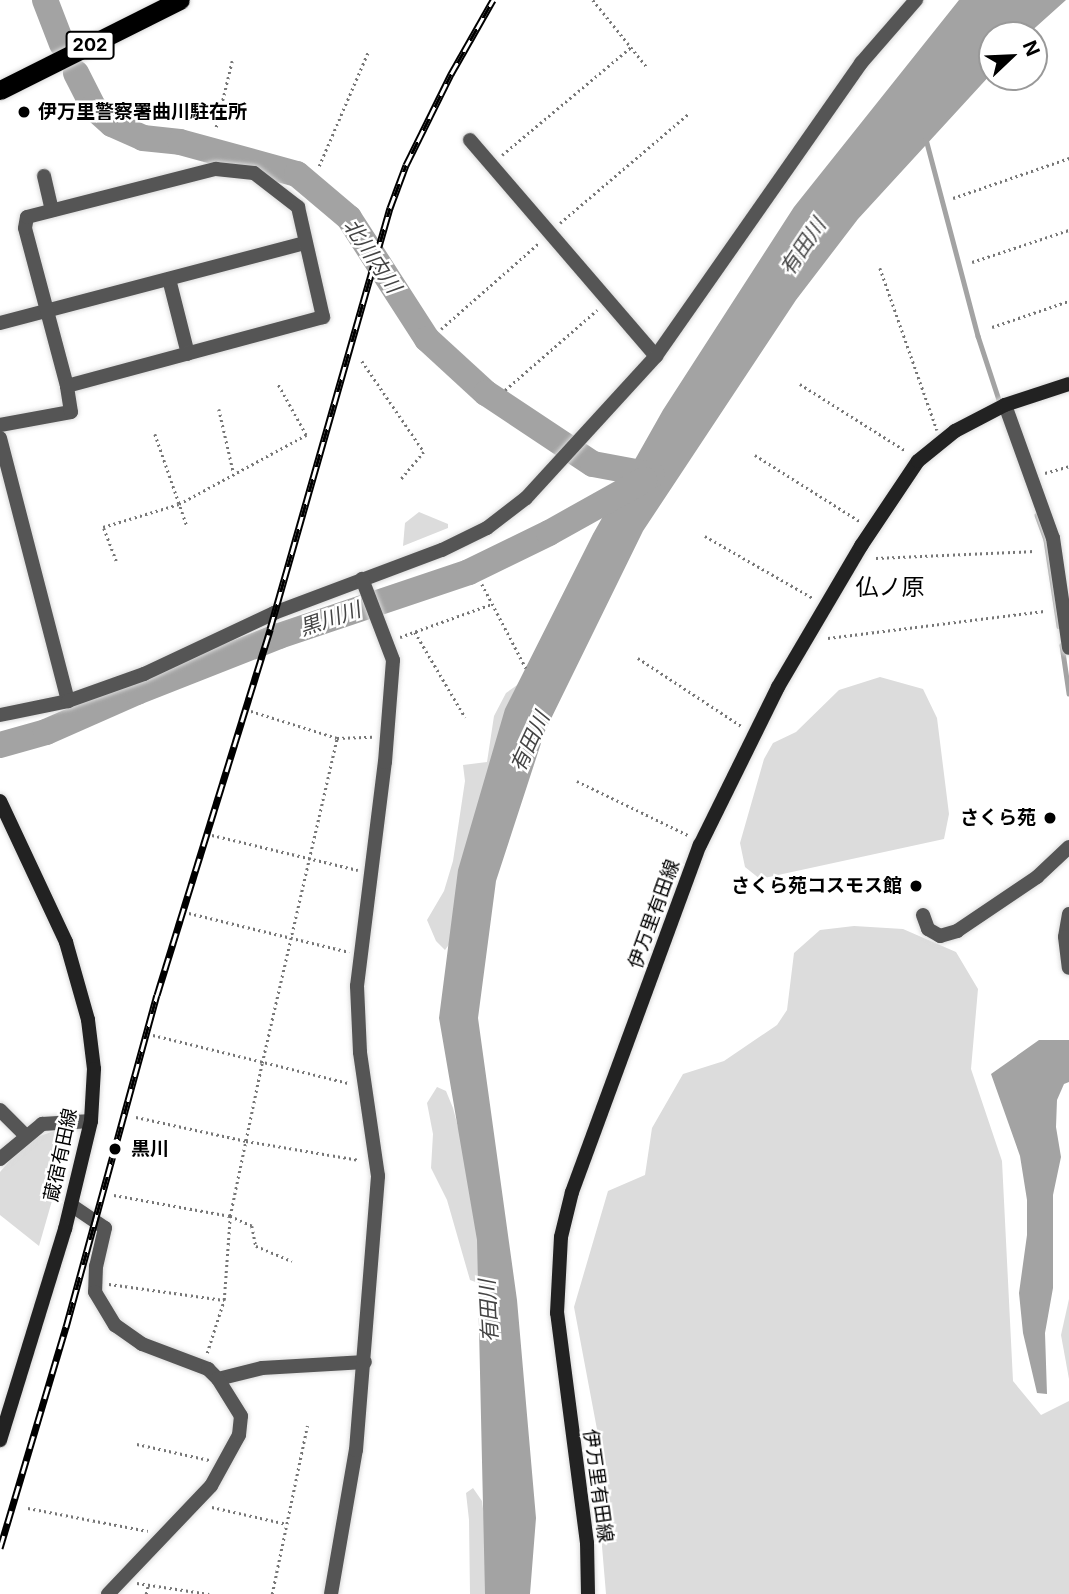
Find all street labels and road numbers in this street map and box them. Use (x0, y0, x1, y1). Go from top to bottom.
road number: 202 (66, 31, 114, 60)
street label: 伊万里有田線 (624, 857, 684, 971)
street label: 蔵宿有田線 (40, 1106, 82, 1204)
street label: 伊万里有田線 (579, 1428, 617, 1544)

